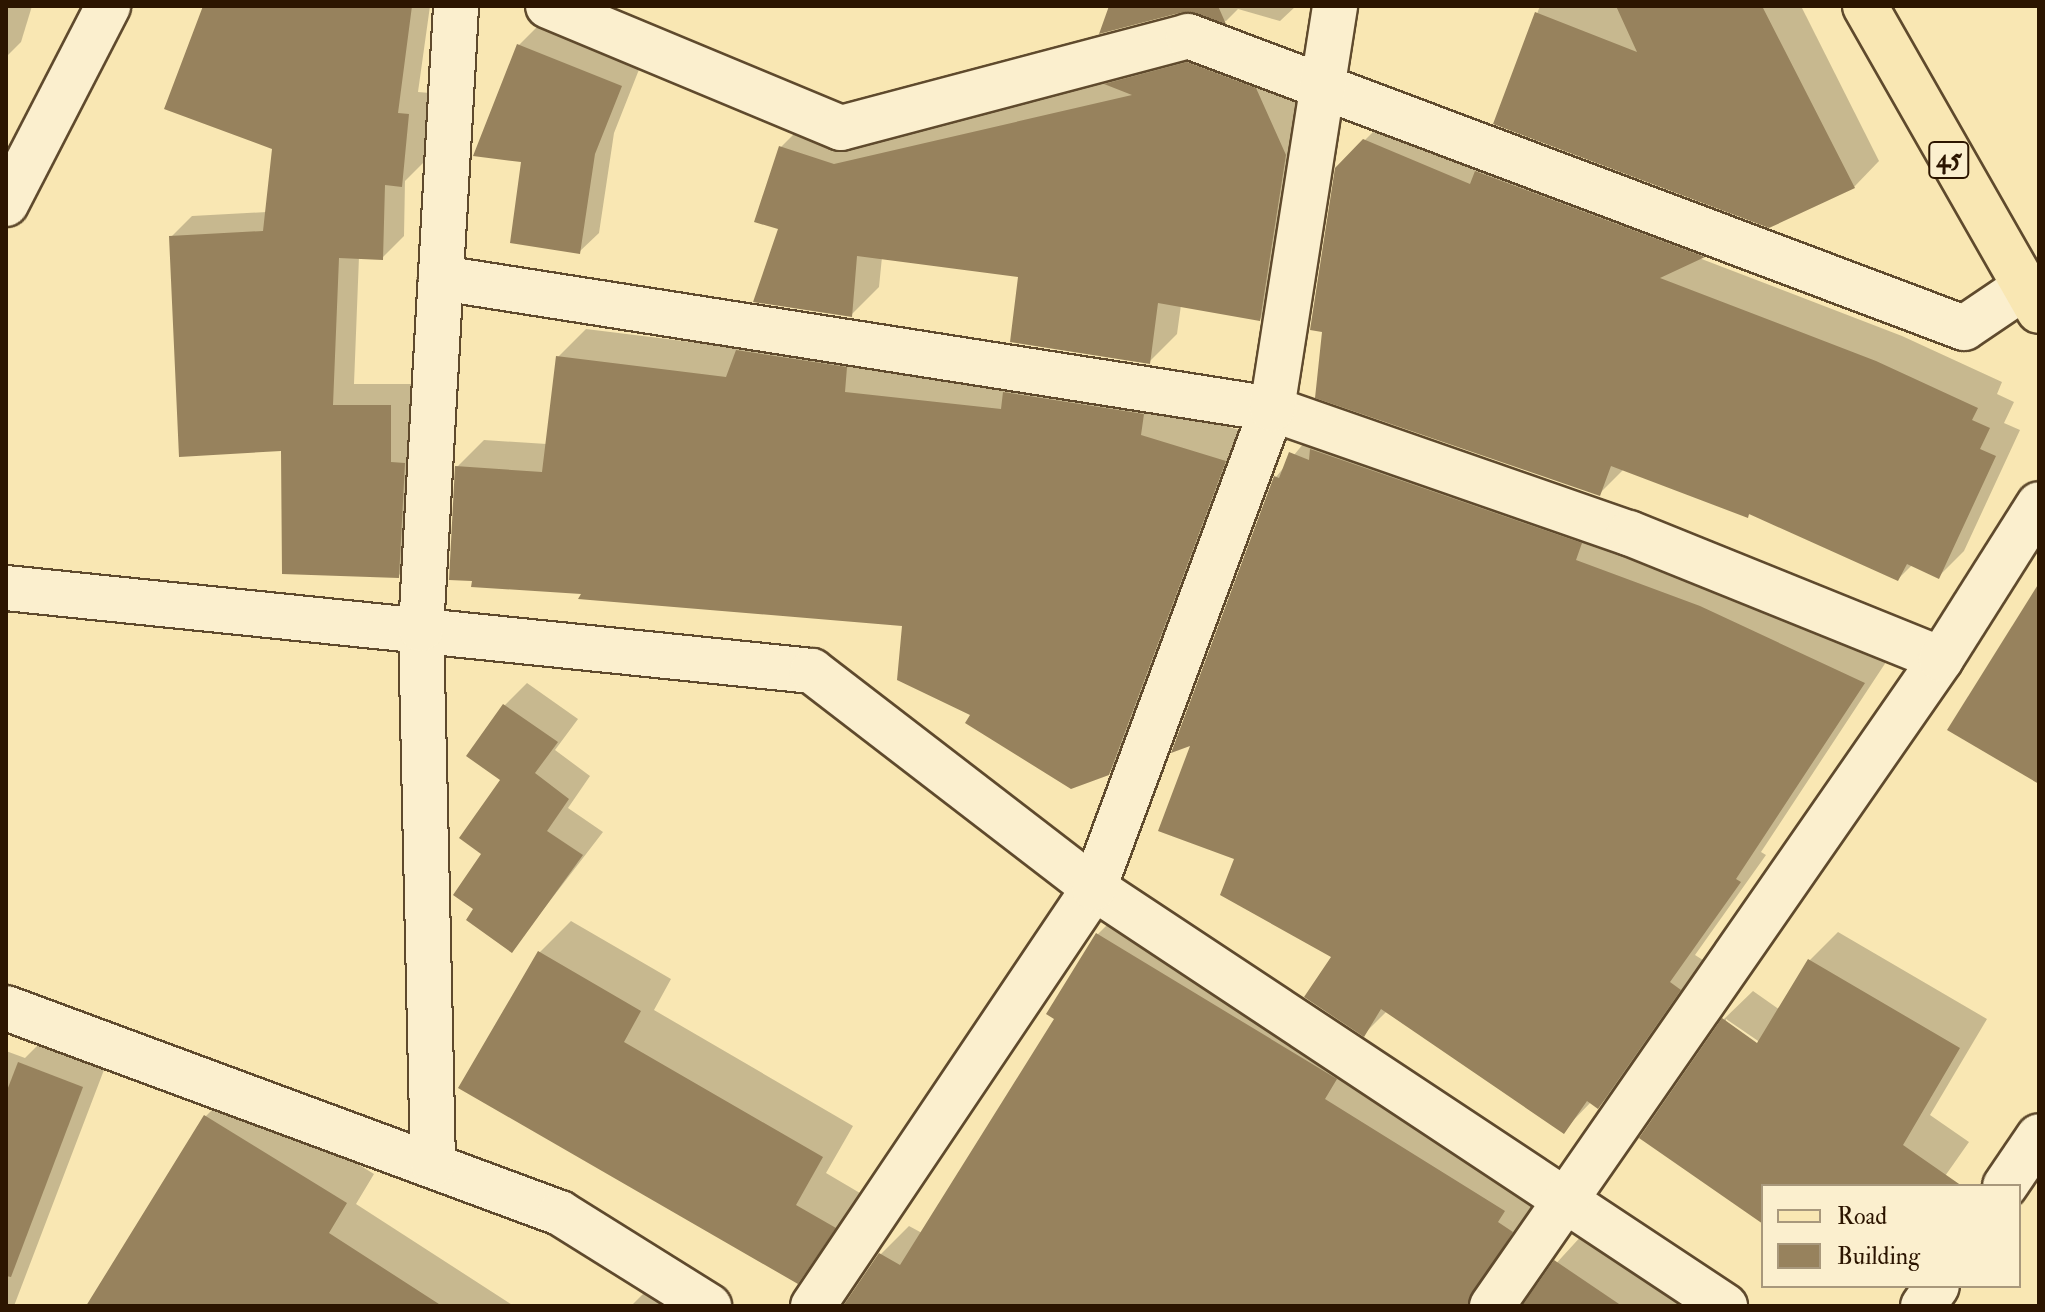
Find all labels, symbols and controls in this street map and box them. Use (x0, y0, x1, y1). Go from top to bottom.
road number: 45 (1927, 138, 1971, 182)
legend (1761, 1184, 2021, 1288)
text: Road (1837, 1201, 1887, 1232)
text: Building (1837, 1241, 1920, 1272)

